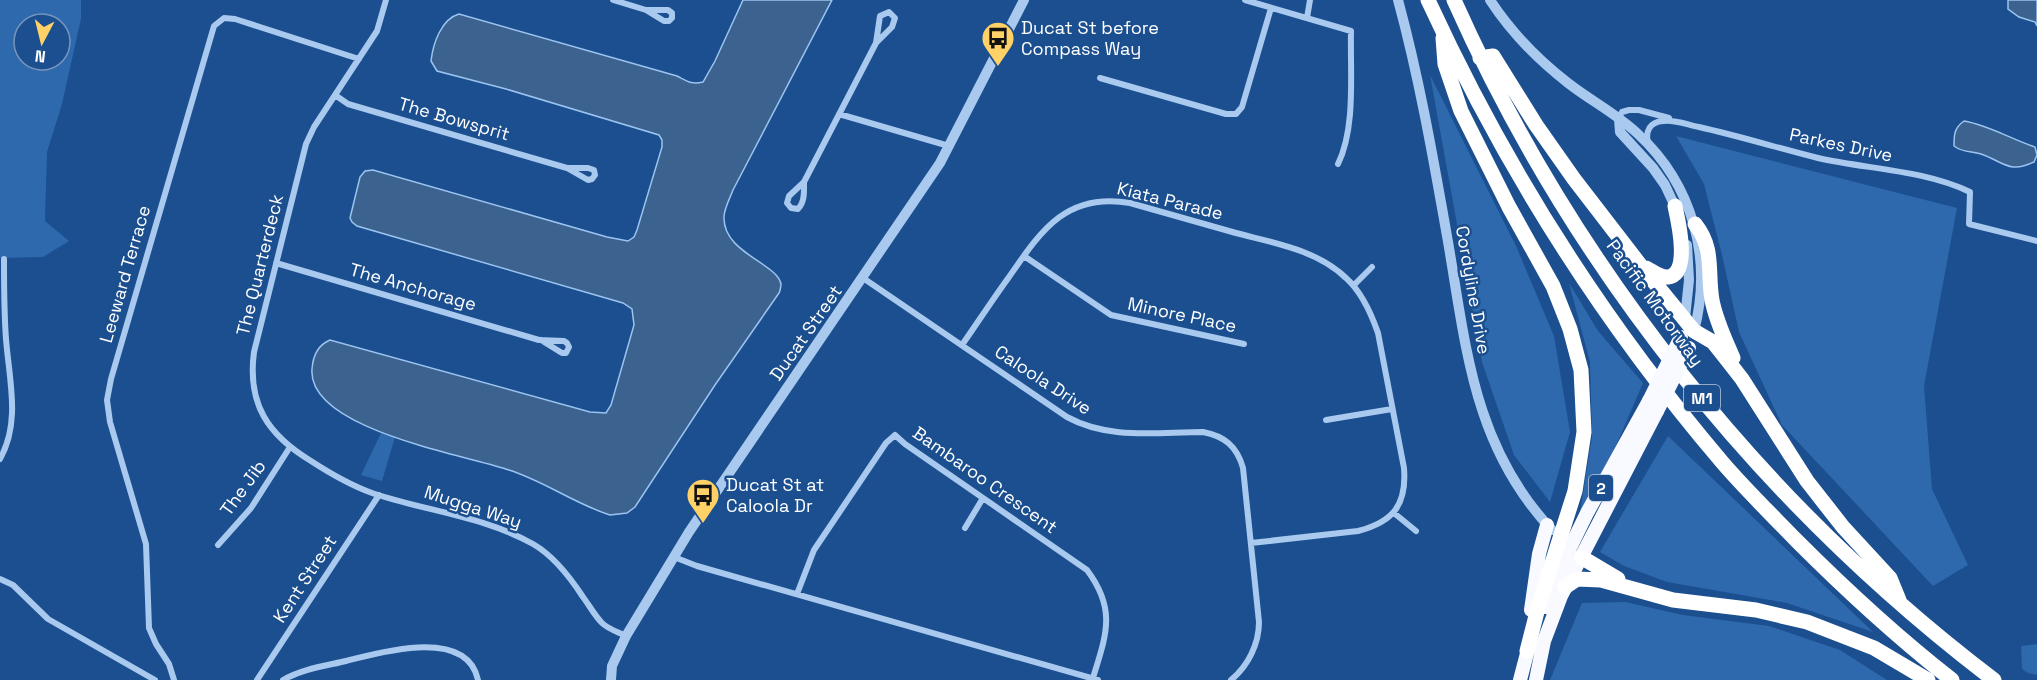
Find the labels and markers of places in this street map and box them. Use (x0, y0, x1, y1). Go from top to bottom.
place label: Ducat St before Compass Way (1021, 16, 1159, 60)
bus stop icon: Ducat St before Compass Way (980, 20, 1016, 67)
place label: Ducat St at Caloola Dr (726, 473, 824, 517)
bus stop icon: Ducat St at Caloola Dr (685, 477, 721, 524)

